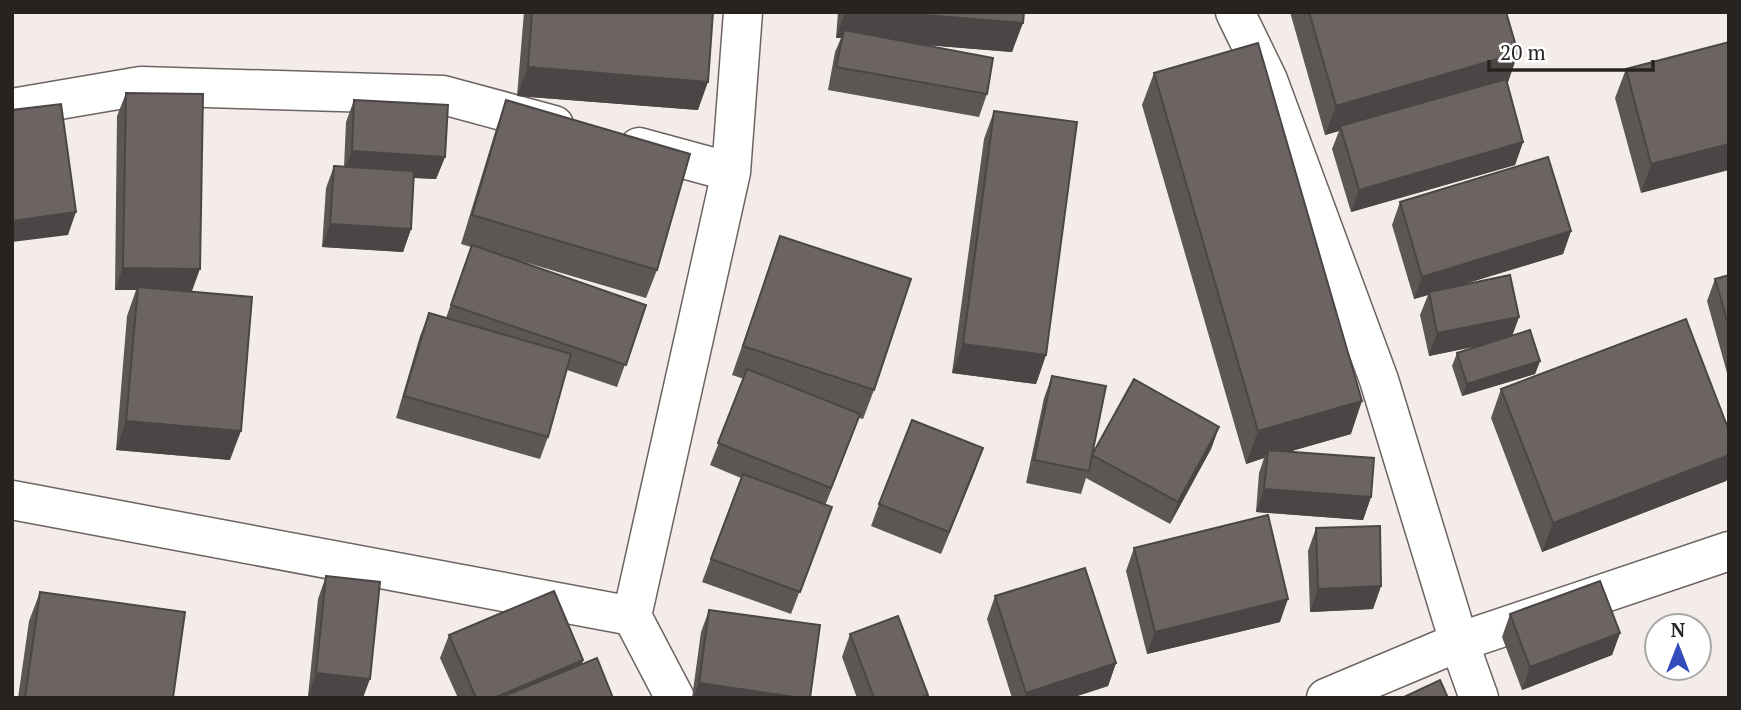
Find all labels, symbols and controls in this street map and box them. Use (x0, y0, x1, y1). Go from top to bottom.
scale bar (1489, 28, 1654, 72)
text: 20 m (1500, 38, 1546, 66)
north arrow (1643, 612, 1713, 682)
text: N (1671, 617, 1686, 642)

